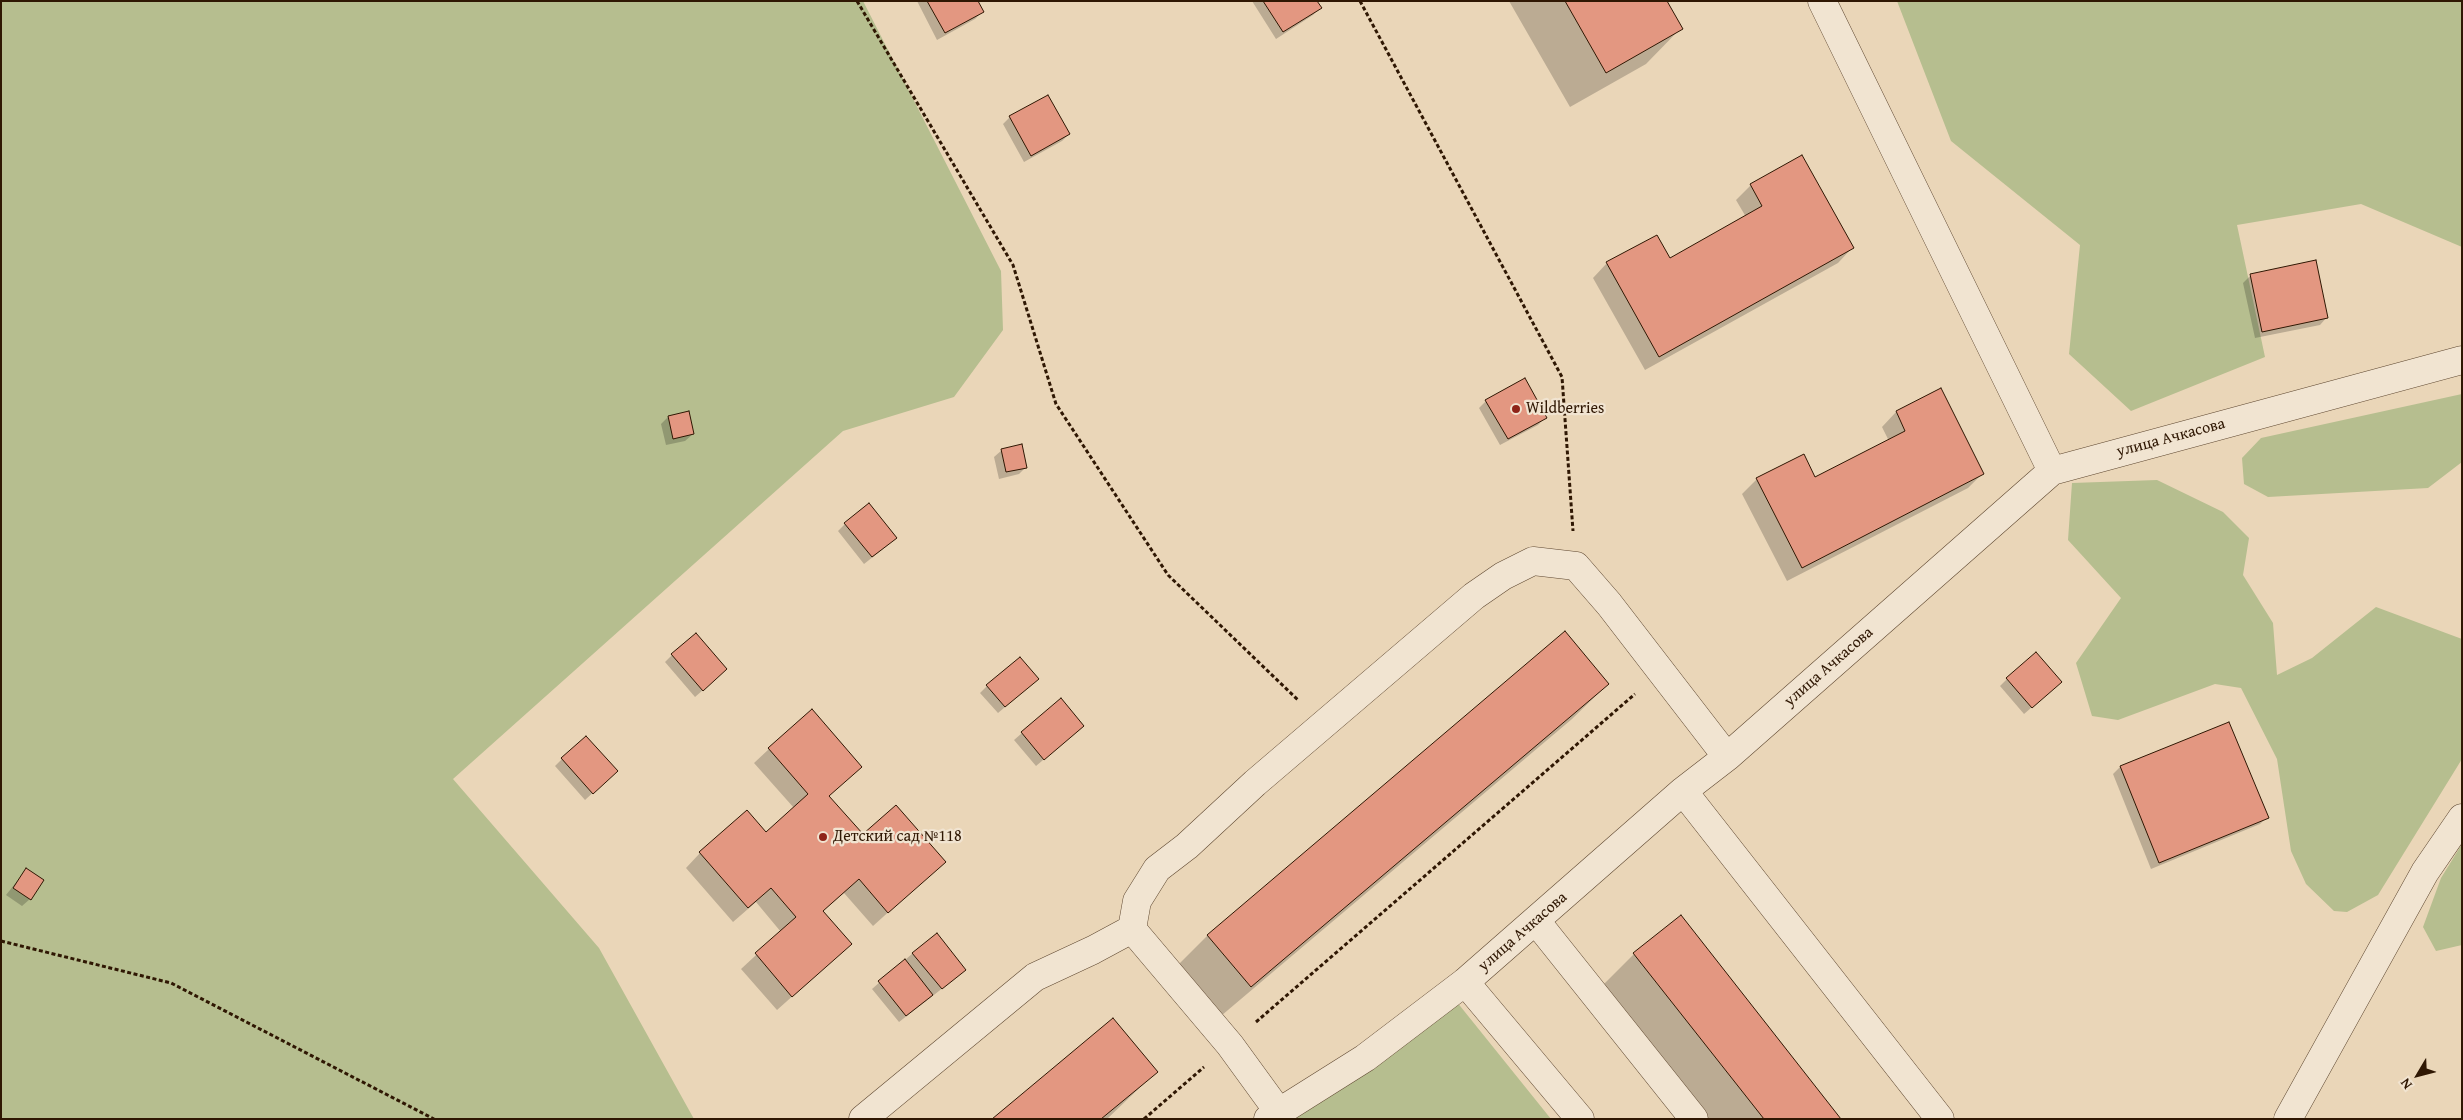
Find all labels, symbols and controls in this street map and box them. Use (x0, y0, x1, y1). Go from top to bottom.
place label: Wildberries (1526, 399, 1604, 419)
marker: Wildberries (1510, 403, 1522, 415)
street label: улица Ачкасова (2115, 414, 2227, 462)
street label: улица Ачкасова (1781, 623, 1877, 711)
place label: Детский сад №118 (833, 827, 962, 847)
marker: Детский сад №118 (817, 831, 829, 843)
street label: улица Ачкасова (1475, 888, 1571, 976)
north arrow (2393, 1050, 2443, 1100)
text: N (2395, 1074, 2417, 1094)

